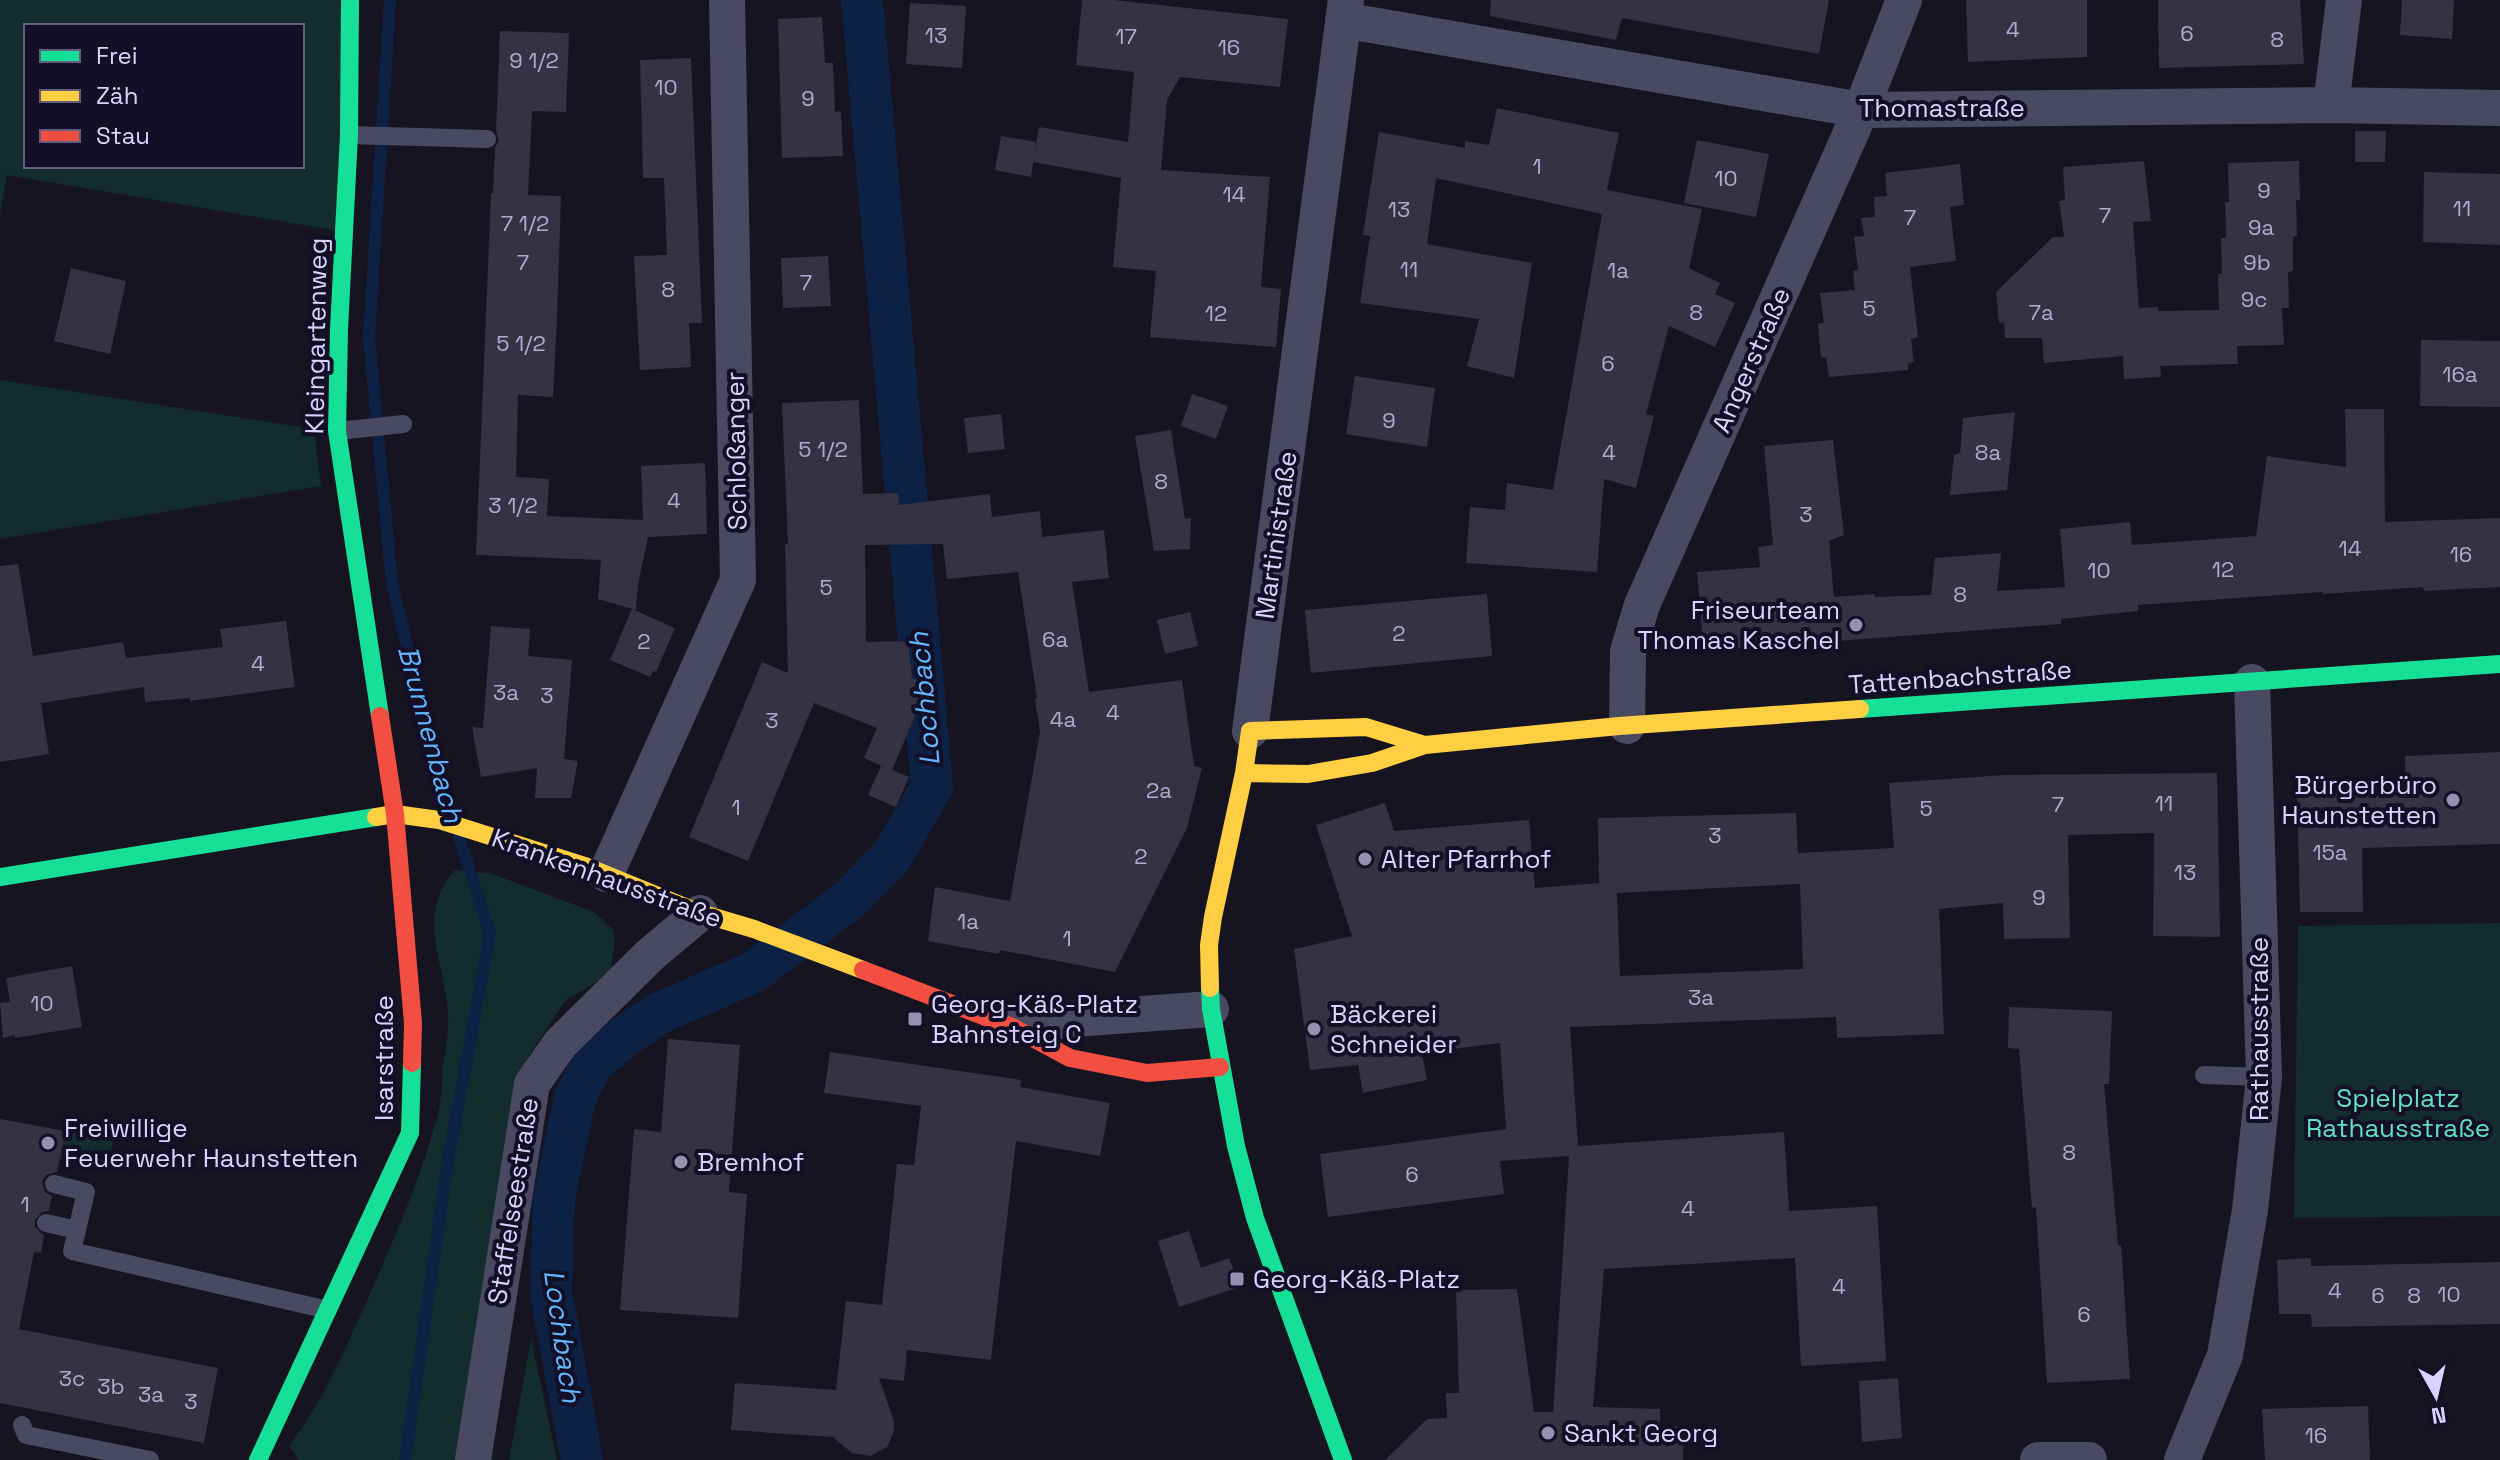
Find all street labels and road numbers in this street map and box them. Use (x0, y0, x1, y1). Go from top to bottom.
street label: Thomastraße (1859, 91, 2025, 125)
street label: Kleingartenweg (297, 237, 335, 435)
street label: Angerstraße (1704, 282, 1798, 438)
street label: Schloßanger (718, 371, 754, 531)
street label: Martinistraße (1247, 449, 1305, 621)
street label: Tattenbachstraße (1847, 652, 2073, 702)
street label: Krankenhausstraße (487, 821, 727, 935)
street label: Rathausstraße (2242, 937, 2276, 1121)
street label: Isarstraße (367, 995, 401, 1121)
street label: Staffelseestraße (480, 1095, 546, 1307)

